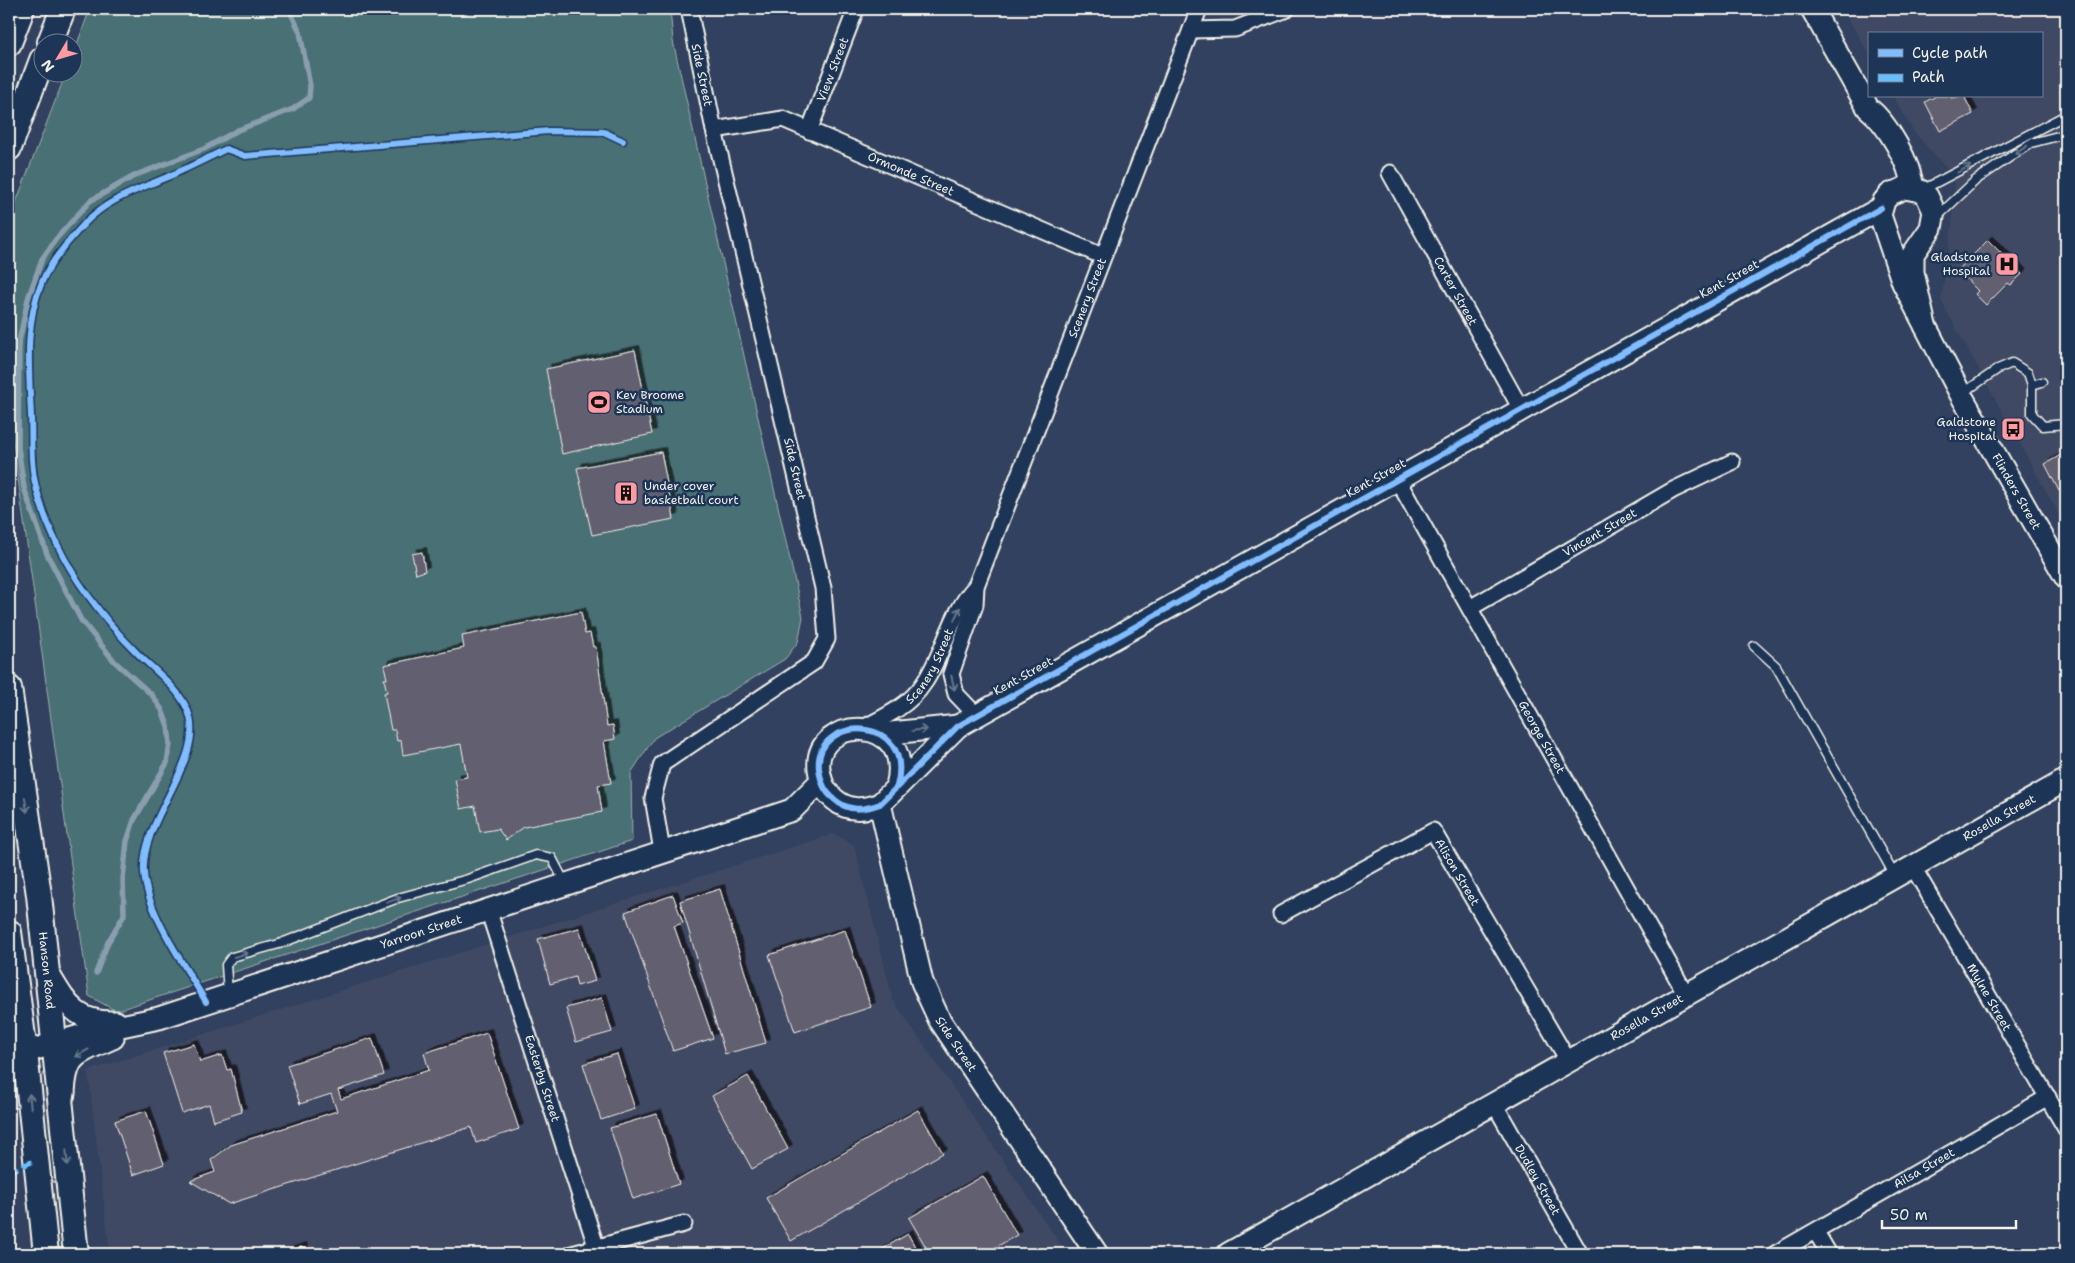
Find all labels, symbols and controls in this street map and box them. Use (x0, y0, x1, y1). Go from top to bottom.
north arrow (32, 32, 82, 82)
legend (1868, 32, 2042, 98)
street label: View Street (813, 35, 852, 104)
street label: Side Street (688, 42, 716, 108)
text: Cycle path (1912, 43, 1988, 63)
text: N (37, 56, 58, 76)
text: Path (1912, 67, 1945, 87)
one-way arrow (2014, 145, 2028, 155)
street label: Ormonde Street (865, 148, 956, 199)
one-way arrow (1956, 164, 1971, 174)
place label: Gladstone Hospital (1931, 249, 1990, 279)
hospital icon: Gladstone Hospital (1994, 251, 2020, 277)
street label: Carter Street (1430, 254, 1481, 328)
street label: Scenery Street (1065, 256, 1110, 340)
street label: Kent Street (1696, 256, 1762, 302)
place label: Kev Broome Stadium (616, 387, 684, 417)
sports icon: Kev Broome Stadium (586, 389, 612, 415)
place label: Galdstone Hospital (1937, 414, 1996, 444)
bus stop icon: Galdstone Hospital (2000, 416, 2026, 442)
street label: Side Street (780, 436, 810, 502)
street label: Flinders Street (1988, 451, 2045, 532)
street label: Kent Street (1343, 455, 1409, 501)
place label: Under cover basketball court (644, 478, 739, 508)
building icon: Under cover basketball court (613, 480, 639, 506)
street label: Vincent Street (1560, 505, 1640, 560)
one-way arrow (952, 606, 962, 621)
street label: Scenery Street (902, 626, 957, 708)
street label: Kent Street (990, 653, 1056, 699)
one-way arrow (949, 674, 958, 690)
street label: George Street (1515, 698, 1569, 777)
one-way arrow (911, 725, 927, 735)
street label: Rosella Street (1960, 791, 2039, 845)
one-way arrow (21, 797, 31, 813)
street label: Alison Street (1431, 836, 1483, 909)
one-way arrow (386, 895, 401, 904)
street label: Yarroon Street (378, 911, 464, 953)
street label: Hanson Road (35, 931, 59, 1010)
one-way arrow (233, 949, 249, 959)
street label: Mylne Street (1963, 961, 2015, 1034)
street label: Rosella Street (1607, 990, 1686, 1044)
street label: Side Street (932, 1013, 980, 1075)
street label: Easterby Street (521, 1033, 564, 1124)
one-way arrow (76, 1048, 90, 1058)
one-way arrow (25, 1094, 35, 1110)
street label: Dudley Street (1511, 1141, 1564, 1218)
street label: Ailsa Street (1891, 1144, 1958, 1192)
one-way arrow (63, 1149, 72, 1165)
scale bar (1882, 1198, 2016, 1230)
text: 50 m (1890, 1205, 1928, 1225)

